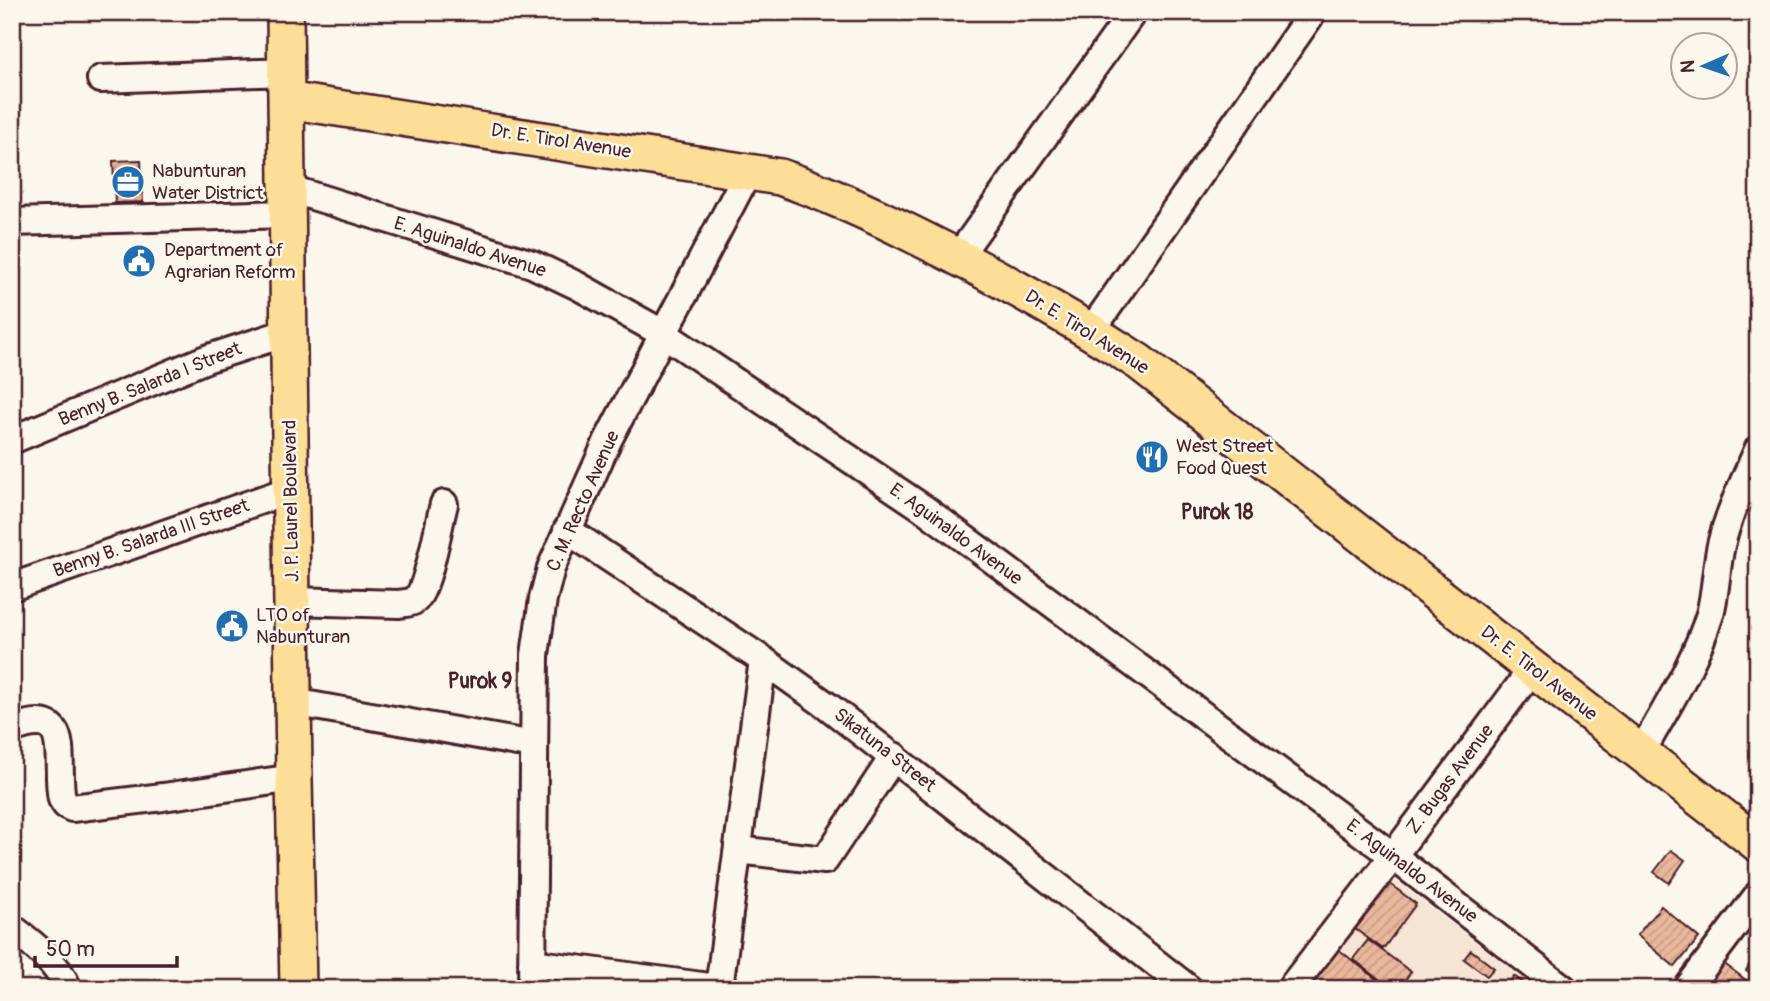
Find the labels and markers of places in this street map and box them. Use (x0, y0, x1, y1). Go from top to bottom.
place label: Nabunturan Water District (152, 159, 264, 205)
office icon: Nabunturan Water District (109, 163, 147, 201)
place label: Department of Agrarian Reform (164, 238, 296, 284)
public building icon: Department of Agrarian Reform (120, 242, 158, 280)
place label: West Street Food Quest (1176, 434, 1274, 480)
restaurant icon: West Street Food Quest (1133, 438, 1171, 476)
place label: LTO of Nabunturan (256, 603, 350, 649)
public building icon: LTO of Nabunturan (213, 607, 251, 645)

